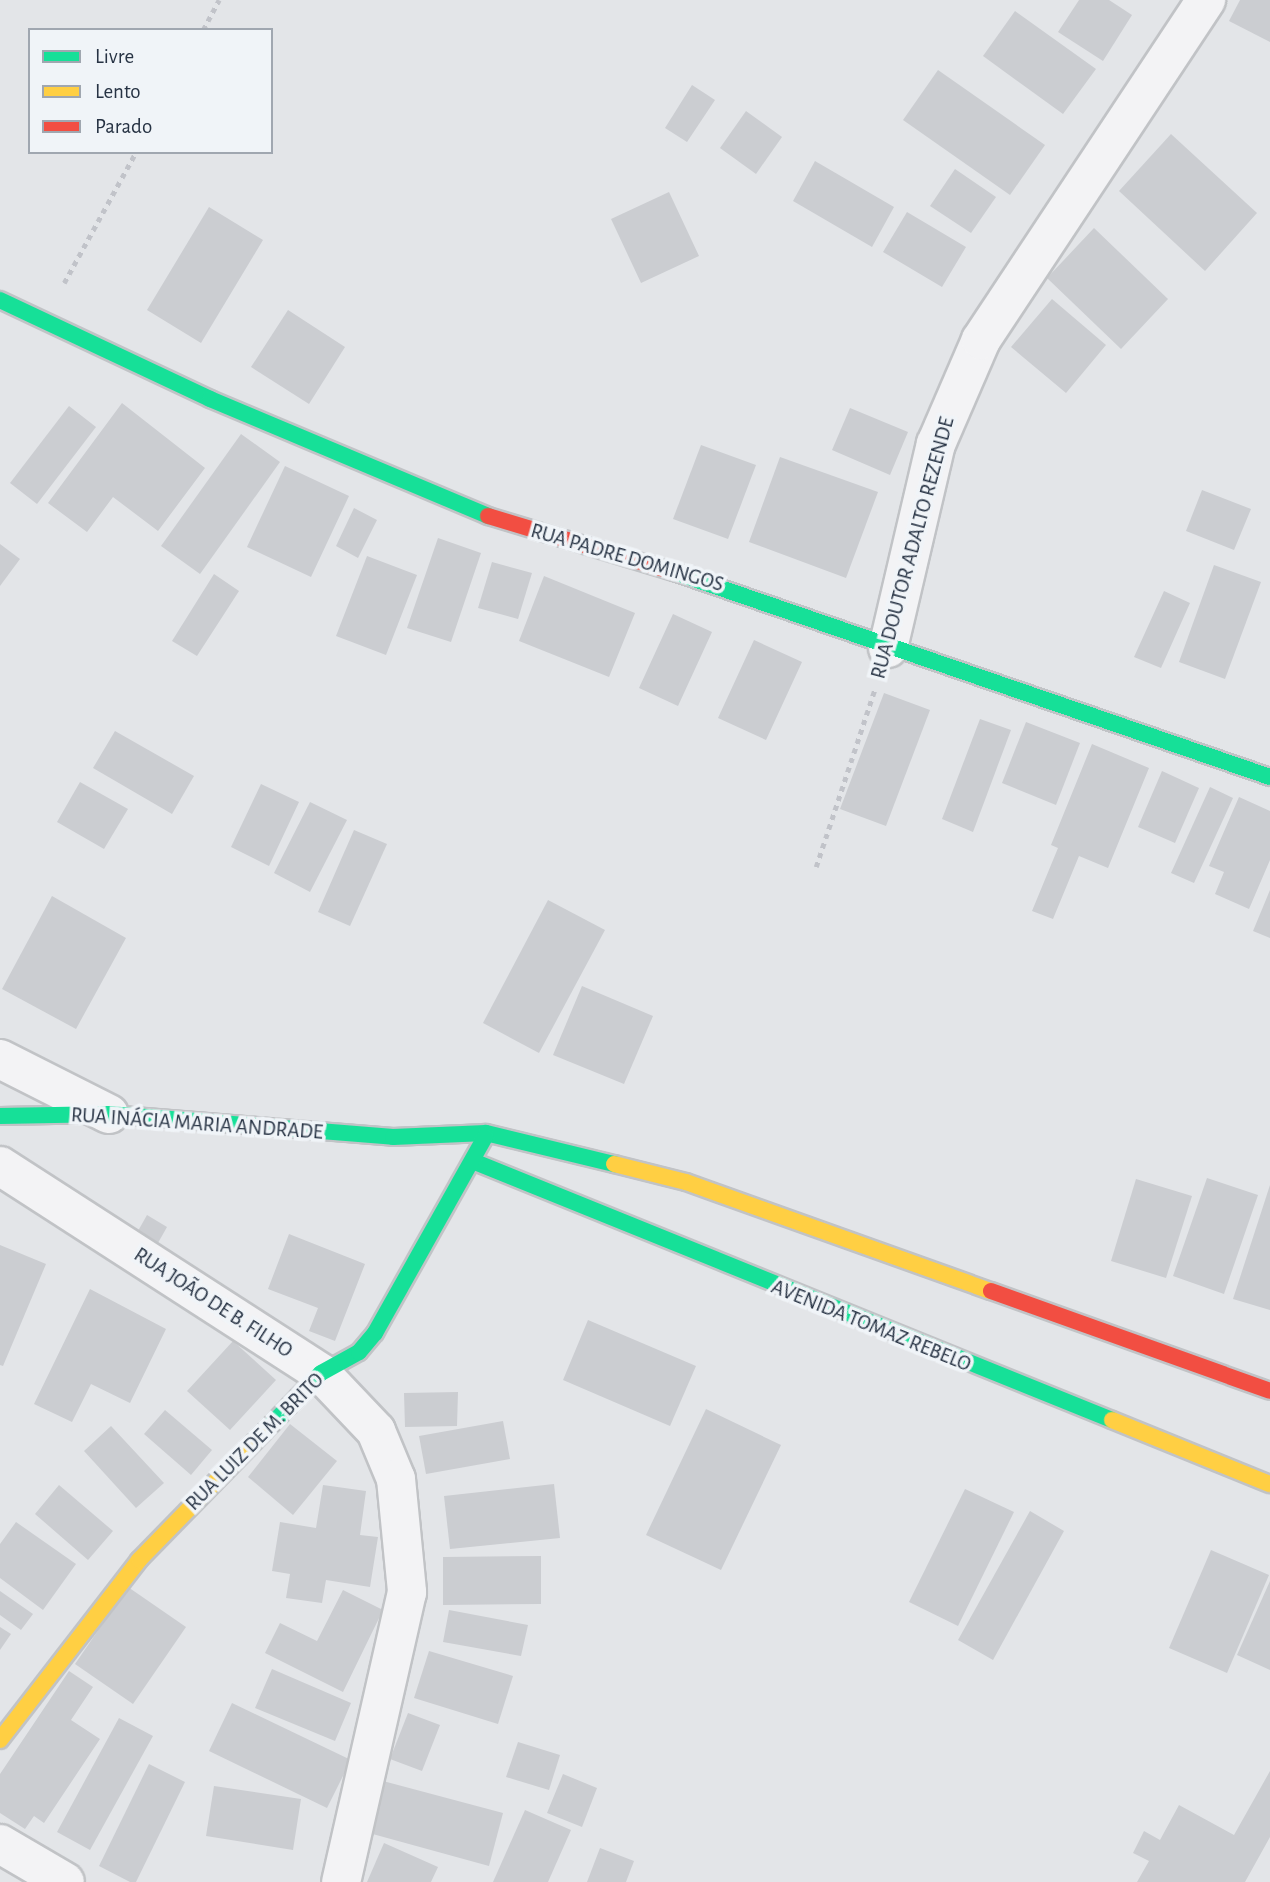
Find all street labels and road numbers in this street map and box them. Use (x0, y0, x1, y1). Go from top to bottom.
street label: RUA DOUTOR ADALTO REZENDE (866, 414, 960, 682)
street label: RUA PADRE DOMINGOS (528, 518, 726, 598)
street label: RUA INÁCIA MARIA ANDRADE (70, 1103, 324, 1145)
street label: RUA JOÃO DE B. FILHO (129, 1242, 297, 1364)
street label: AVENIDA TOMAZ REBELO (768, 1274, 974, 1378)
street label: RUA LUIZ DE M. BRITO (181, 1368, 329, 1516)

